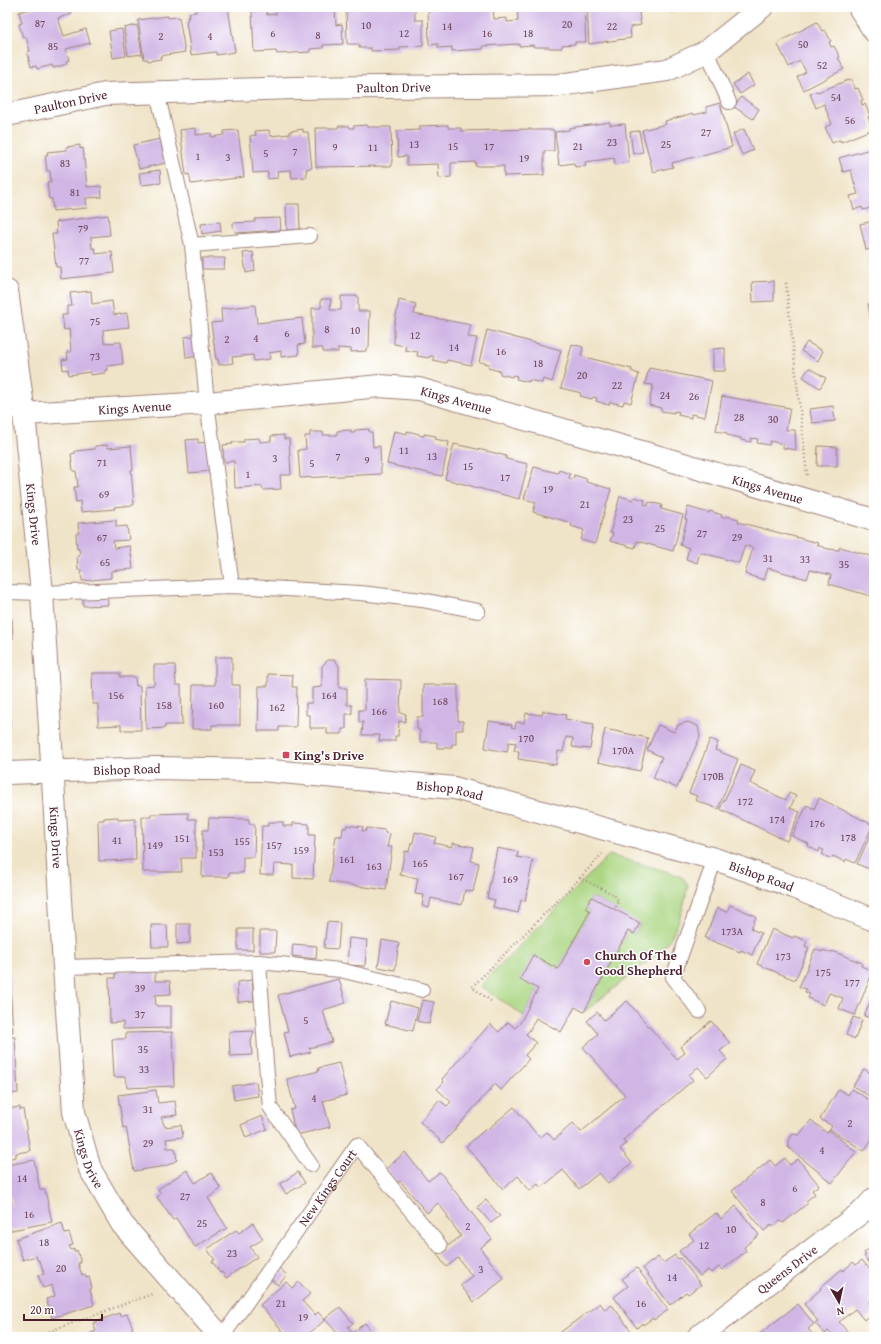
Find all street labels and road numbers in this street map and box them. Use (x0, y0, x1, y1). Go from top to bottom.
street label: Paulton Drive (356, 77, 431, 97)
street label: Paulton Drive (32, 84, 109, 118)
street label: Kings Avenue (418, 380, 494, 419)
street label: Kings Avenue (98, 396, 172, 419)
street label: Kings Avenue (730, 469, 806, 508)
street label: Kings Drive (22, 482, 47, 546)
street label: Bishop Road (93, 758, 161, 780)
street label: Bishop Road (416, 775, 485, 805)
street label: Kings Drive (45, 806, 68, 869)
street label: Bishop Road (727, 855, 797, 896)
street label: Kings Drive (70, 1127, 109, 1192)
street label: New Kings Court (293, 1144, 361, 1230)
street label: Queens Drive (753, 1240, 821, 1298)

